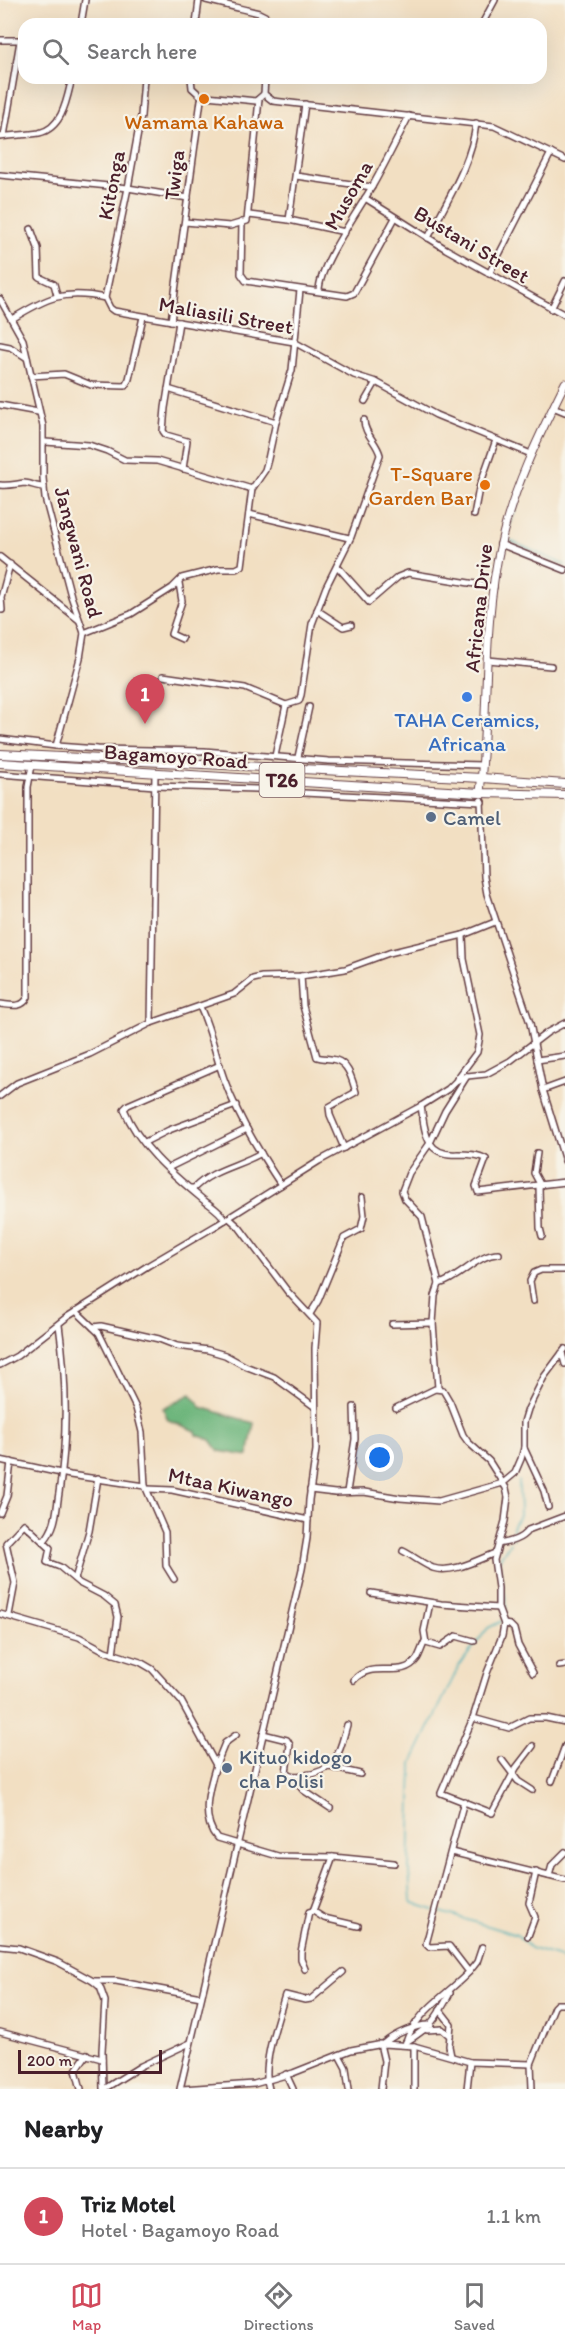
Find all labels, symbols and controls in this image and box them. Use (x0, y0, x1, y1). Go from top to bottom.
search box (18, 18, 547, 84)
icon: search (39, 35, 72, 68)
text: Search here (87, 38, 197, 65)
marker: Wamama Kahawa (197, 92, 211, 106)
place label: Wamama Kahawa (124, 109, 284, 134)
street label: Kitonga (92, 148, 130, 222)
street label: Twiga (159, 148, 189, 202)
street label: Musoma (318, 156, 378, 234)
street label: Bustani Street (410, 200, 534, 288)
street label: Maliasili Street (157, 291, 295, 339)
place label: T-Square Garden Bar (369, 461, 474, 510)
marker: T-Square Garden Bar (478, 478, 492, 492)
street label: Jangwani Road (49, 484, 109, 620)
street label: Africana Drive (459, 542, 497, 674)
pin: 1 (126, 674, 164, 724)
marker: TAHA Ceramics, Africana (460, 690, 474, 704)
place label: TAHA Ceramics, Africana (394, 707, 540, 756)
street label: Bagamoyo Road (103, 738, 249, 774)
road number: T26 (260, 763, 304, 797)
place label: Camel (443, 805, 501, 830)
marker: Camel (424, 810, 438, 824)
your location (365, 1443, 394, 1472)
street label: Mtaa Kiwango (166, 1462, 296, 1512)
place label: Kituo kidogo cha Polisi (239, 1744, 352, 1793)
marker: Kituo kidogo cha Polisi (220, 1761, 234, 1775)
scale bar (18, 2047, 162, 2074)
text: 200 m (27, 2051, 72, 2070)
text: Nearby (24, 2112, 103, 2144)
text: Triz Motel (81, 2191, 175, 2218)
text: 1 (39, 2204, 48, 2228)
text: 1.1 km (487, 2204, 541, 2228)
text: Hotel · Bagamoyo Road (81, 2218, 279, 2242)
tab: Map (70, 2279, 103, 2334)
tab: Directions (243, 2279, 314, 2334)
tab: Saved (454, 2279, 495, 2334)

